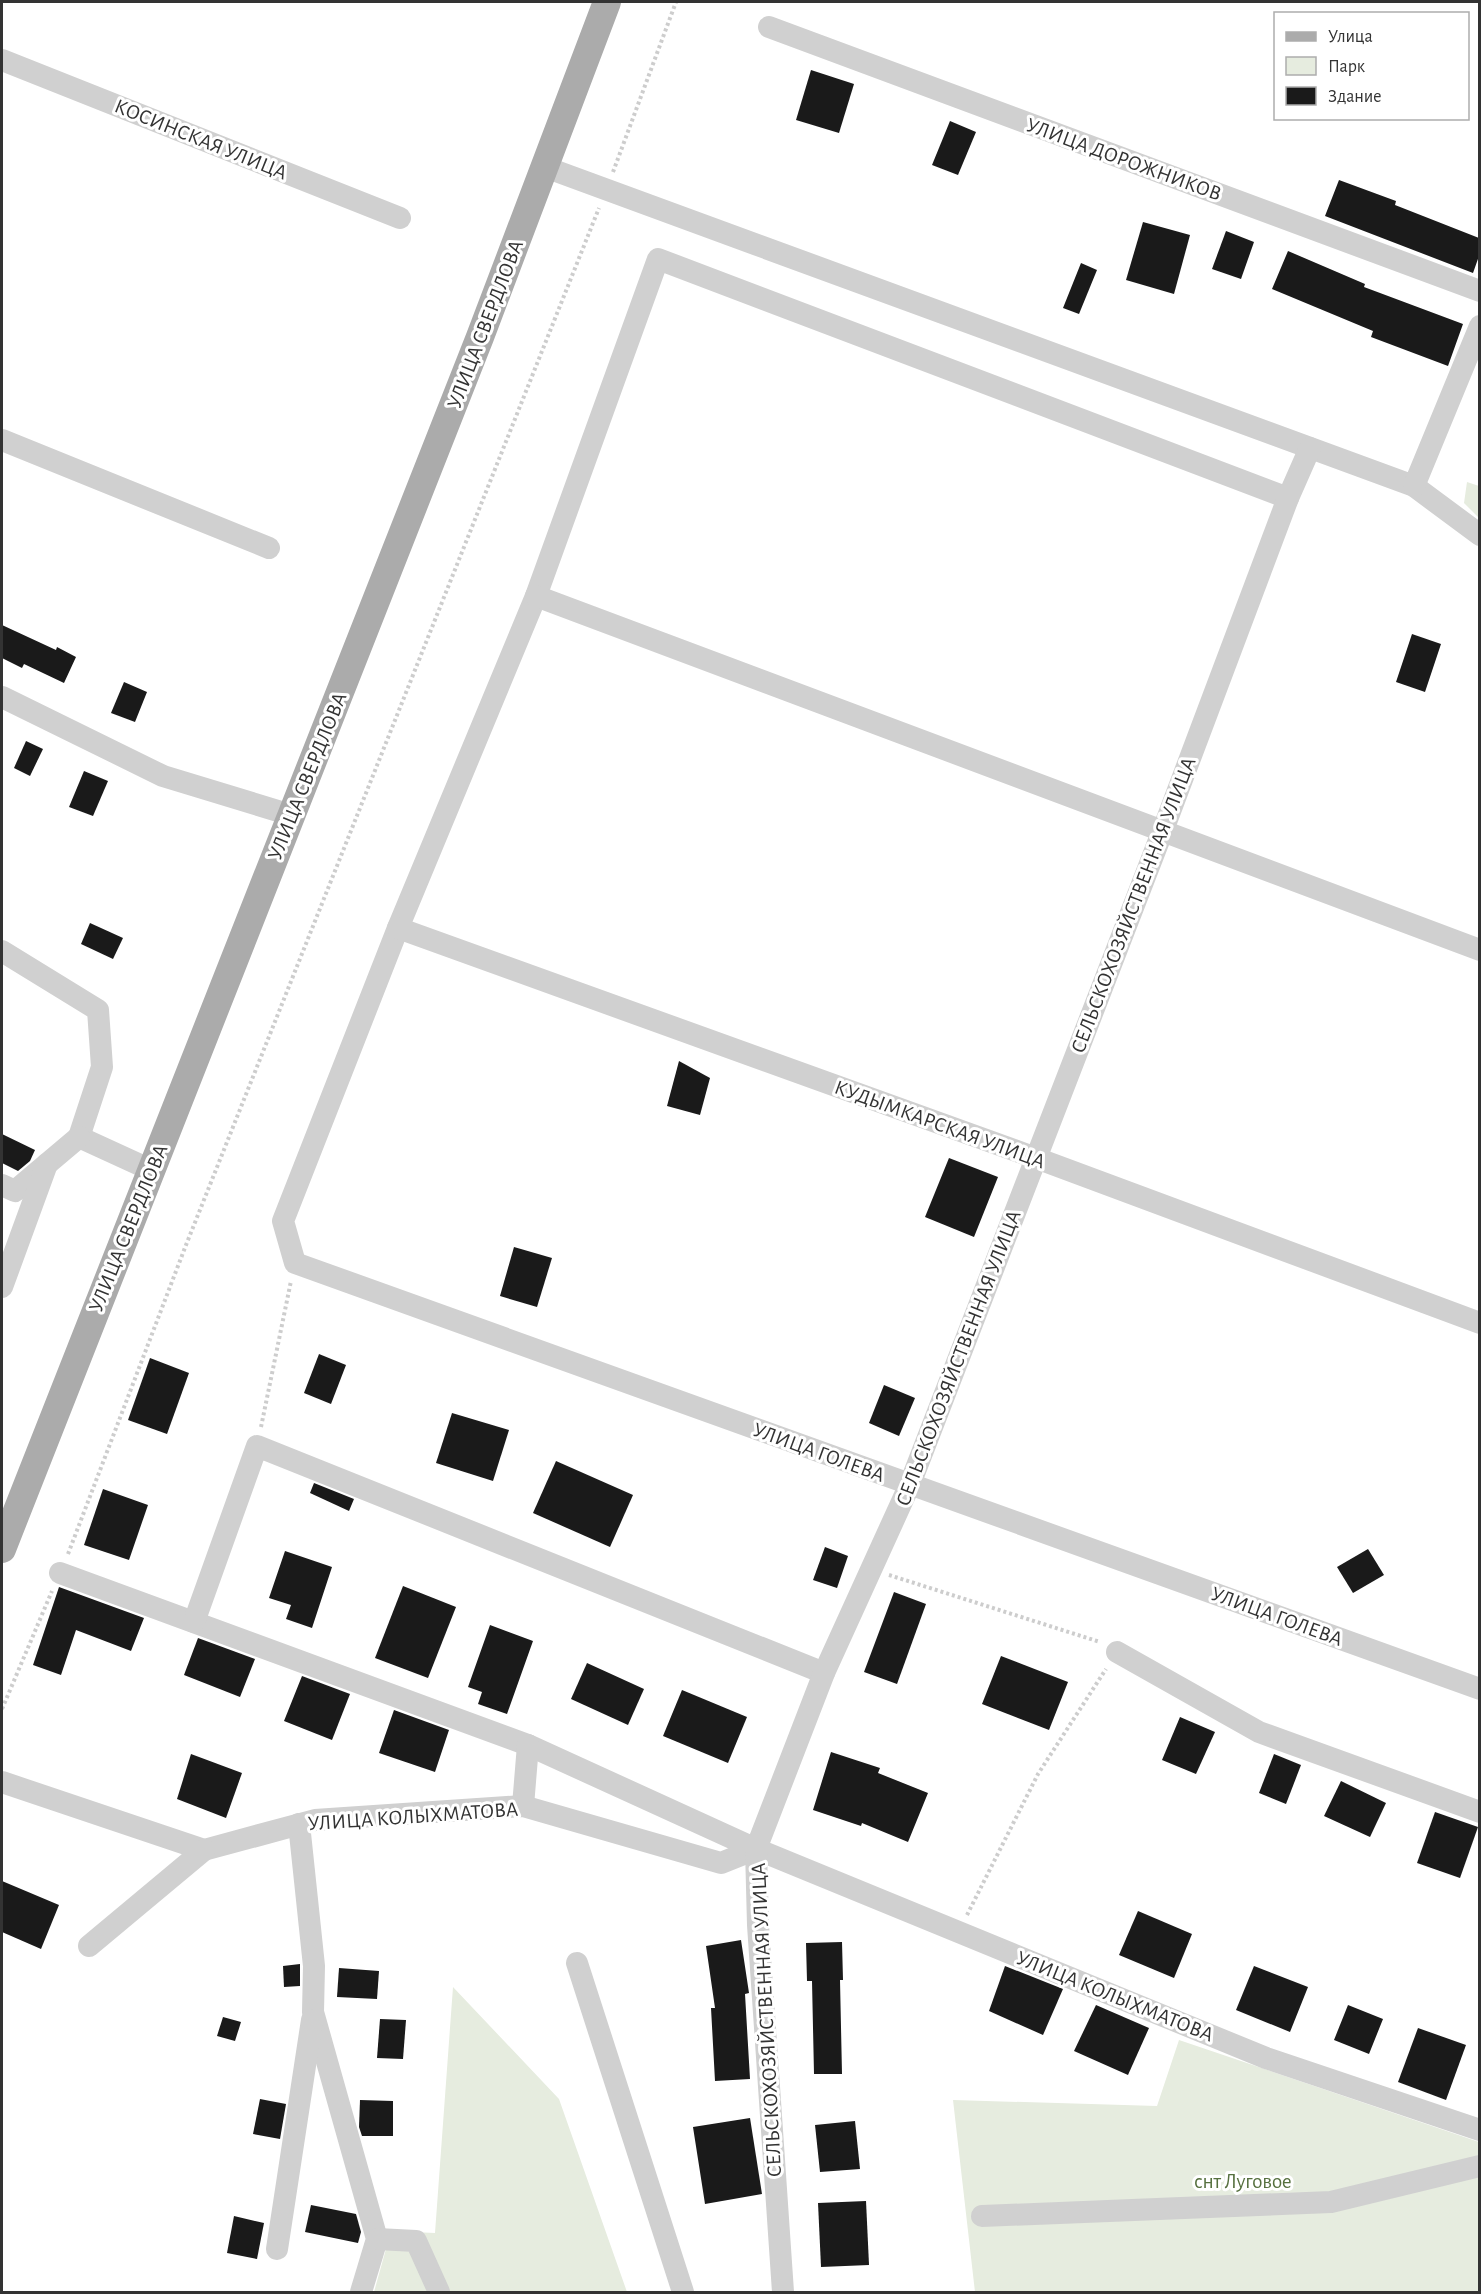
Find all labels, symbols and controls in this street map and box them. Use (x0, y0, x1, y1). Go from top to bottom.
legend (1274, 12, 1469, 120)
text: Улица (1328, 28, 1373, 46)
text: Парк (1328, 58, 1366, 76)
text: Здание (1328, 88, 1382, 106)
street label: КОСИНСКАЯ УЛИЦА (112, 95, 290, 184)
street label: УЛИЦА ДОРОЖНИКОВ (1023, 114, 1224, 205)
street label: УЛИЦА СВЕРДЛОВА (444, 237, 527, 411)
street label: УЛИЦА СВЕРДЛОВА (264, 689, 351, 863)
street label: СЕЛЬСКОХОЗЯЙСТВЕННАЯ УЛИЦА (1066, 754, 1200, 1056)
street label: КУДЫМКАРСКАЯ УЛИЦА (832, 1077, 1048, 1172)
street label: УЛИЦА СВЕРДЛОВА (85, 1141, 172, 1315)
street label: СЕЛЬСКОХОЗЯЙСТВЕННАЯ УЛИЦА (891, 1207, 1025, 1509)
street label: УЛИЦА ГОЛЕВА (750, 1419, 888, 1486)
street label: УЛИЦА ГОЛЕВА (1208, 1583, 1346, 1650)
street label: УЛИЦА КОЛЫХМАТОВА (307, 1799, 519, 1834)
street label: СЕЛЬСКОХОЗЯЙСТВЕННАЯ УЛИЦА (747, 1862, 785, 2178)
street label: УЛИЦА КОЛЫХМАТОВА (1013, 1947, 1216, 2046)
park label: снт Луговое (1194, 2171, 1292, 2192)

